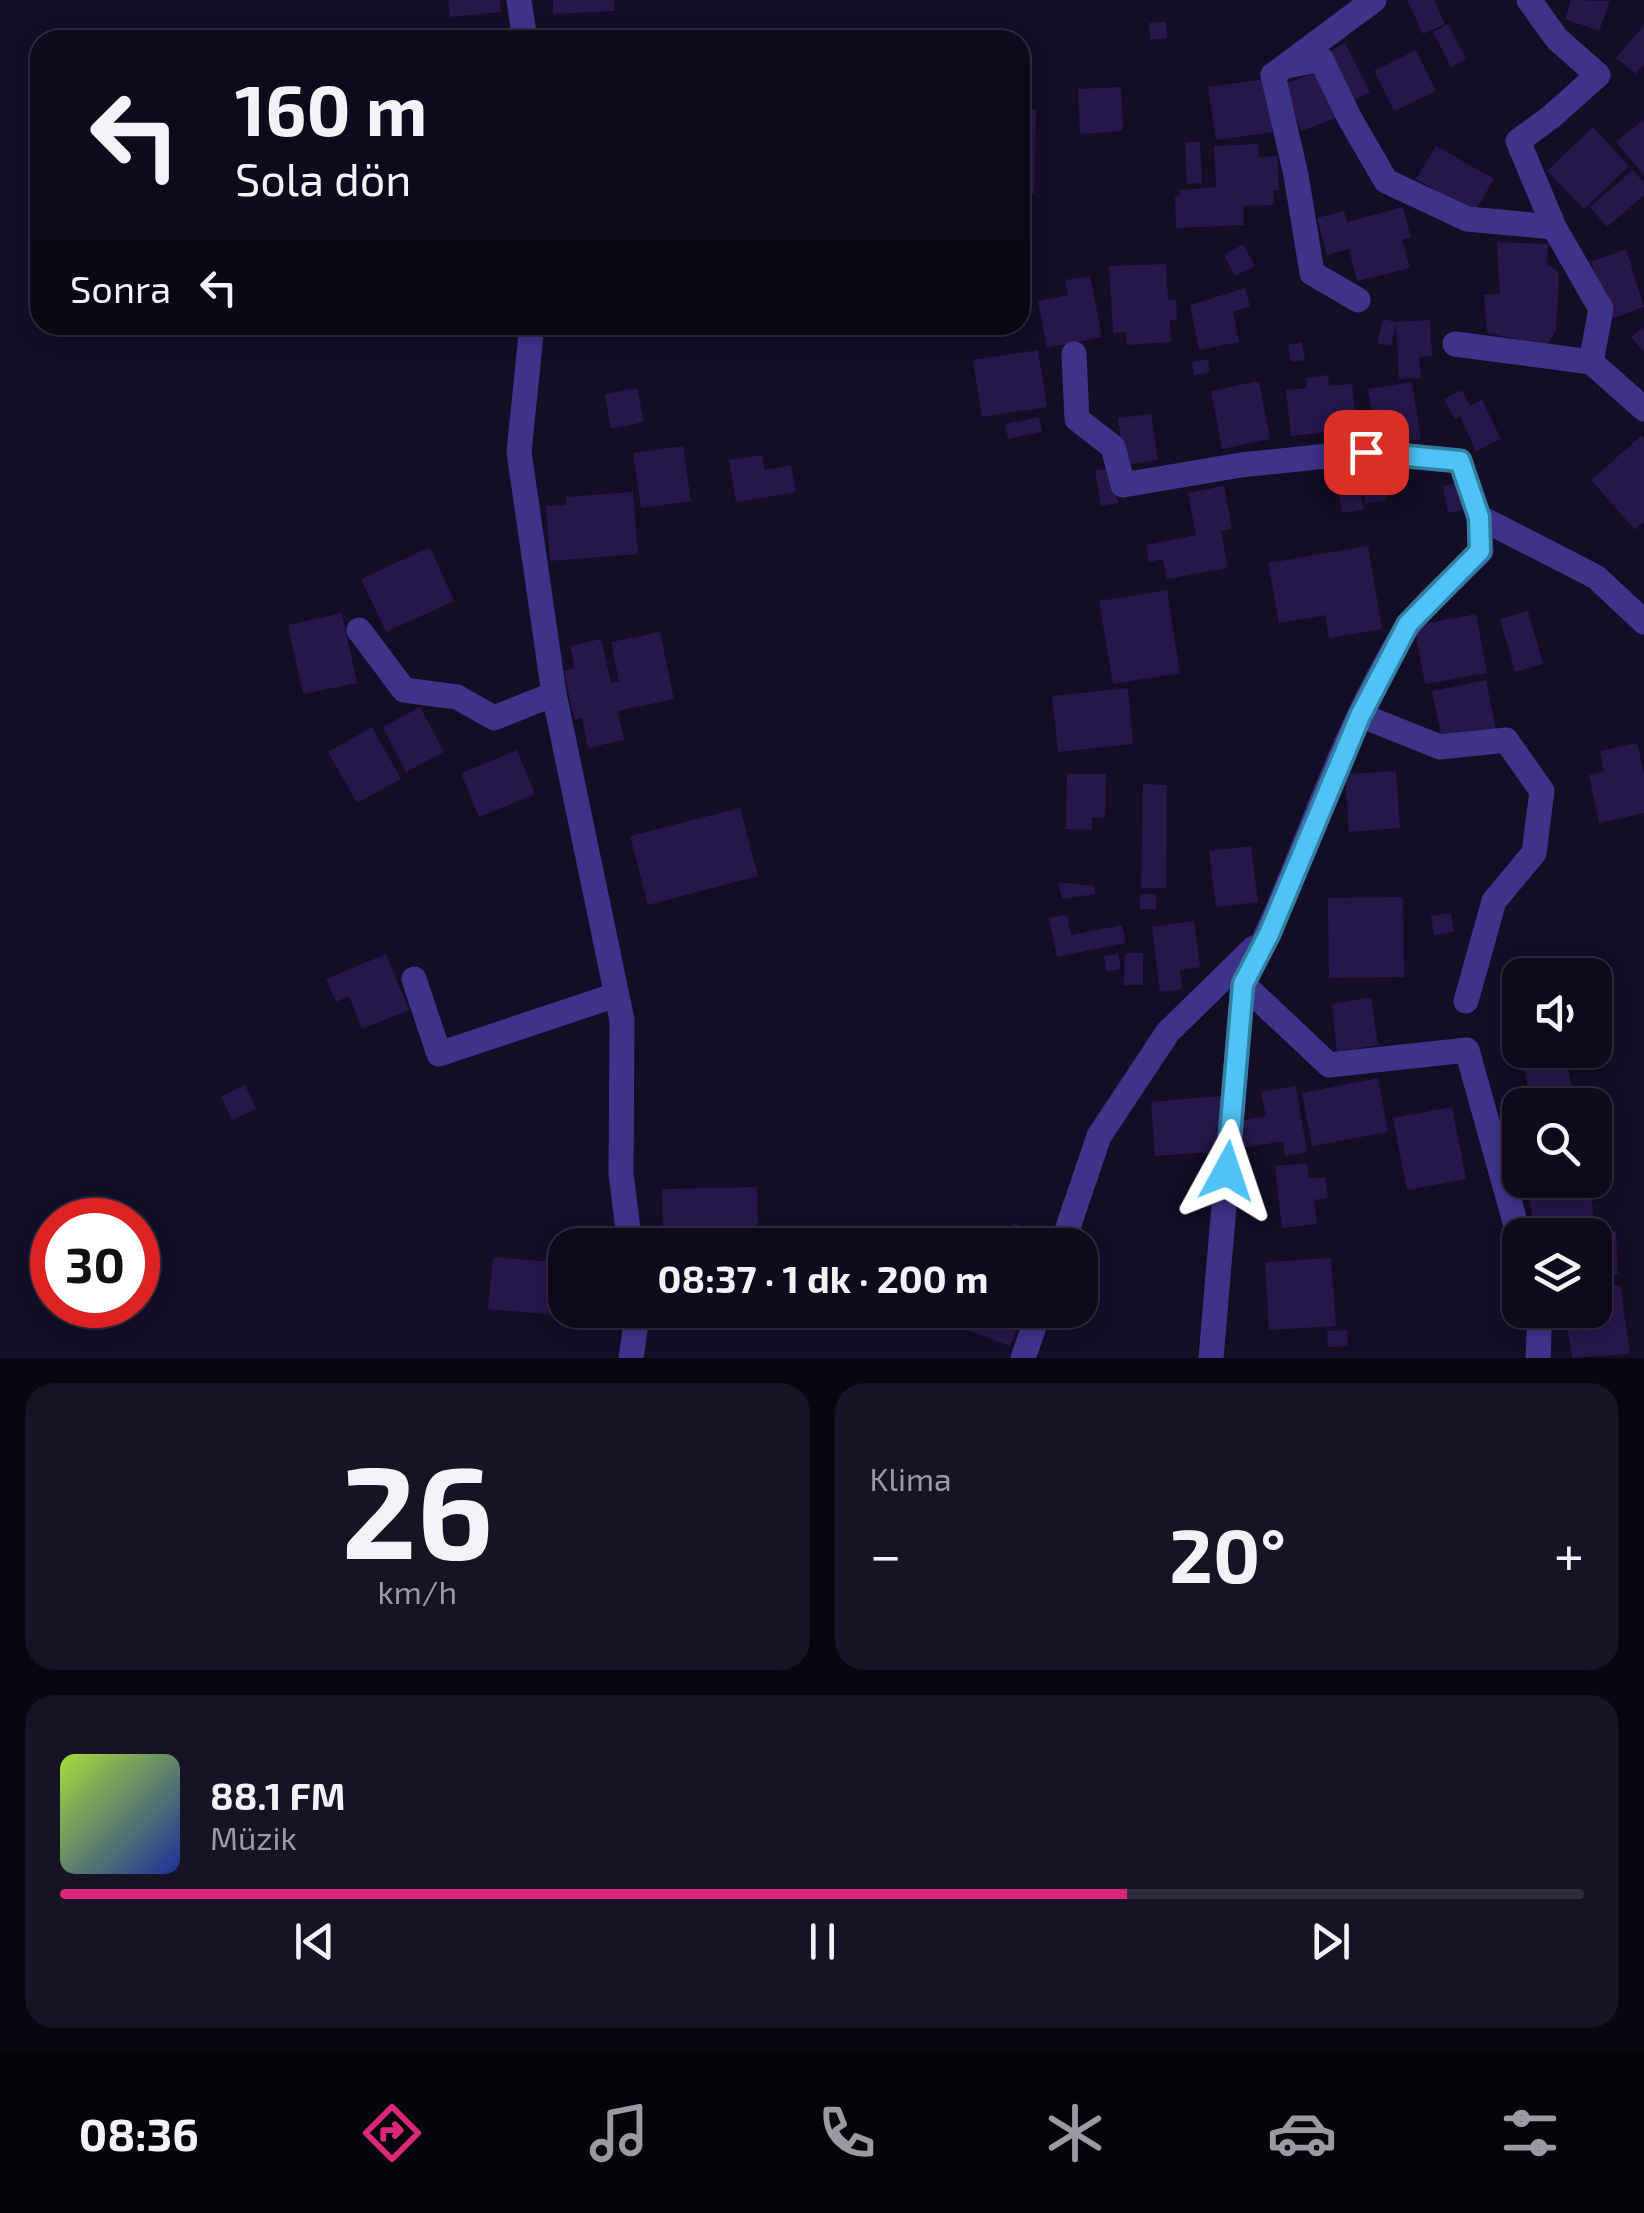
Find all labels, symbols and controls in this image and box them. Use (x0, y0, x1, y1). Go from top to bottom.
text: 160 m (235, 66, 428, 150)
icon: left (70, 70, 200, 200)
text: Sola dön (235, 151, 411, 205)
icon: left (191, 260, 246, 315)
text: Sonra (70, 265, 171, 311)
pin (1324, 410, 1409, 495)
icon: arrive (1339, 425, 1394, 480)
map controls (1502, 958, 1612, 1328)
button: sound (1502, 958, 1612, 1068)
button: search (1502, 1088, 1612, 1198)
position arrow (1175, 1119, 1279, 1223)
speed limit sign: 30 (30, 1198, 160, 1328)
button: layers (1502, 1218, 1612, 1328)
text: 08:37 · 1 dk · 200 m (657, 1255, 989, 1301)
text: 26 (341, 1429, 493, 1585)
text: Klima (870, 1459, 951, 1497)
text: 20° (1169, 1508, 1286, 1598)
text: − (870, 1520, 902, 1586)
text: + (1554, 1520, 1584, 1586)
text: km/h (378, 1572, 457, 1610)
text: 88.1 FM (210, 1772, 346, 1818)
text: Müzik (210, 1818, 297, 1856)
icon: previous (287, 1914, 342, 1969)
icon: pause (795, 1914, 850, 1969)
icon: next (1303, 1914, 1358, 1969)
icon: directions (357, 2098, 427, 2168)
icon: music (584, 2098, 654, 2168)
icon: phone (812, 2098, 882, 2168)
icon: climate (1040, 2098, 1110, 2168)
icon: car (1267, 2098, 1337, 2168)
icon: filters (1495, 2098, 1565, 2168)
text: 08:36 (79, 2106, 199, 2160)

